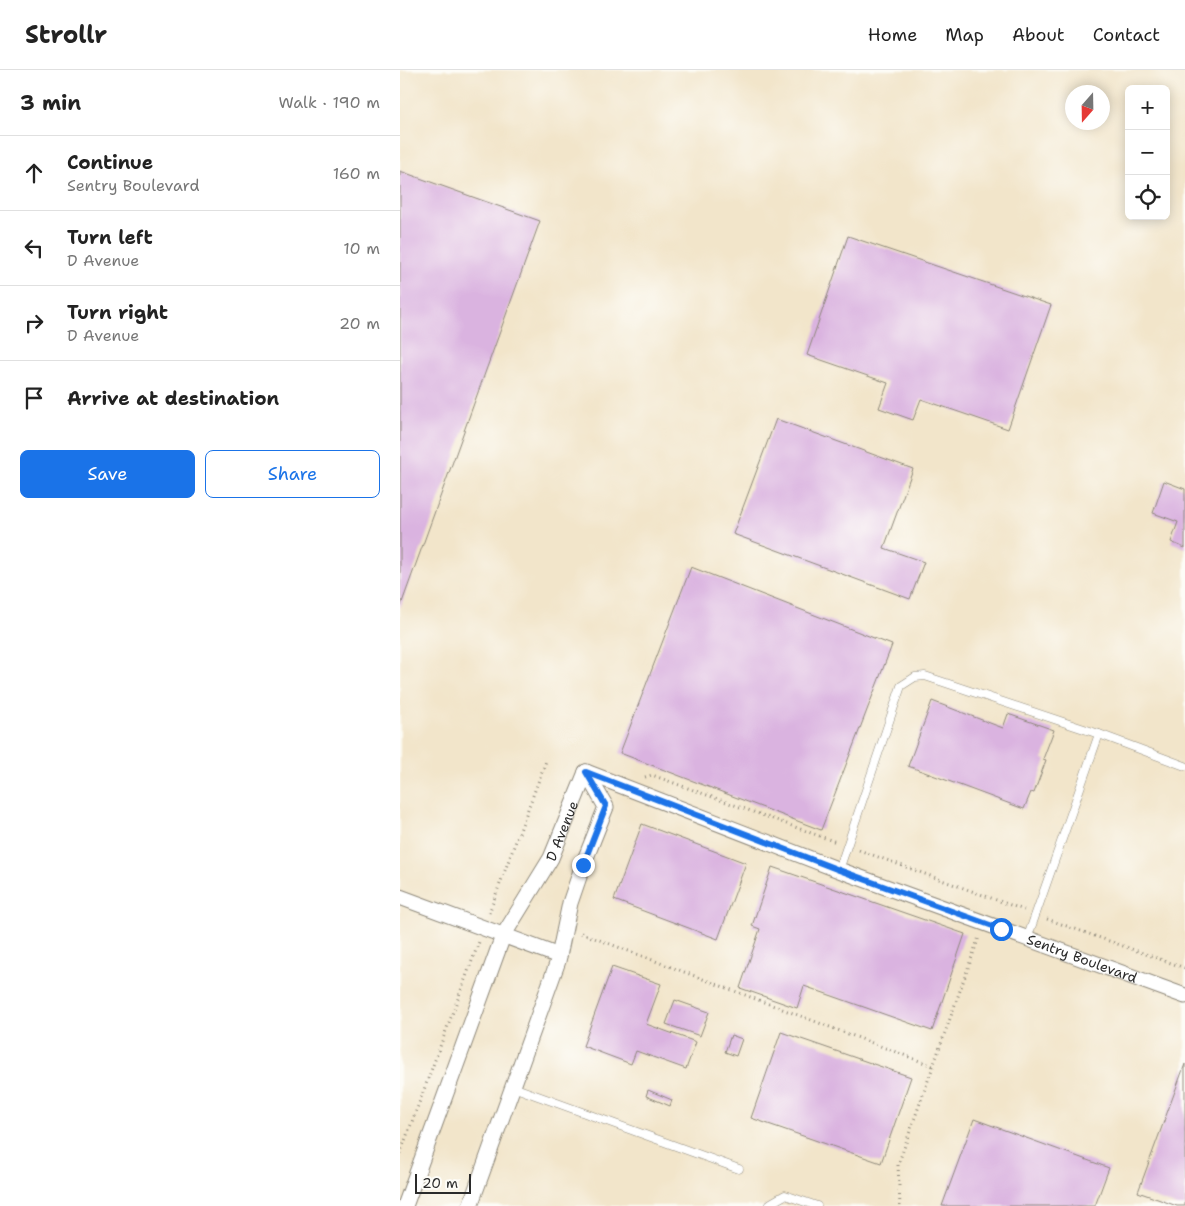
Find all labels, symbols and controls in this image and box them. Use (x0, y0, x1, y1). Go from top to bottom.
text: Strollr (25, 19, 107, 51)
text: Home (868, 23, 917, 47)
text: Map (945, 23, 984, 47)
text: About (1012, 23, 1065, 47)
text: Contact (1093, 23, 1160, 47)
north arrow (1065, 85, 1110, 130)
map controls (1125, 85, 1170, 220)
button: + (1125, 85, 1170, 130)
text: 3 min (20, 89, 81, 117)
text: Walk · 190 m (278, 92, 380, 113)
button: − (1125, 130, 1170, 175)
text: Continue (67, 150, 153, 175)
icon: ahead (20, 159, 48, 187)
text: 160 m (333, 163, 380, 184)
text: Sentry Boulevard (67, 175, 200, 196)
button: locate (1125, 175, 1170, 220)
text: Turn left (67, 225, 153, 250)
icon: left (20, 234, 48, 262)
text: 10 m (343, 238, 380, 259)
text: D Avenue (67, 250, 139, 271)
text: Turn right (67, 300, 168, 325)
icon: right (20, 309, 48, 337)
text: 20 m (339, 313, 380, 334)
text: D Avenue (67, 325, 139, 346)
icon: arrive (20, 384, 48, 412)
text: Arrive at destination (67, 386, 279, 411)
button: Save (20, 450, 195, 498)
button: Share (205, 450, 380, 498)
street label: D Avenue (542, 798, 582, 864)
route end (572, 854, 595, 877)
route start (990, 918, 1013, 941)
street label: Sentry Boulevard (1024, 930, 1140, 987)
scale bar (415, 1171, 471, 1194)
text: 20 m (422, 1174, 458, 1192)

